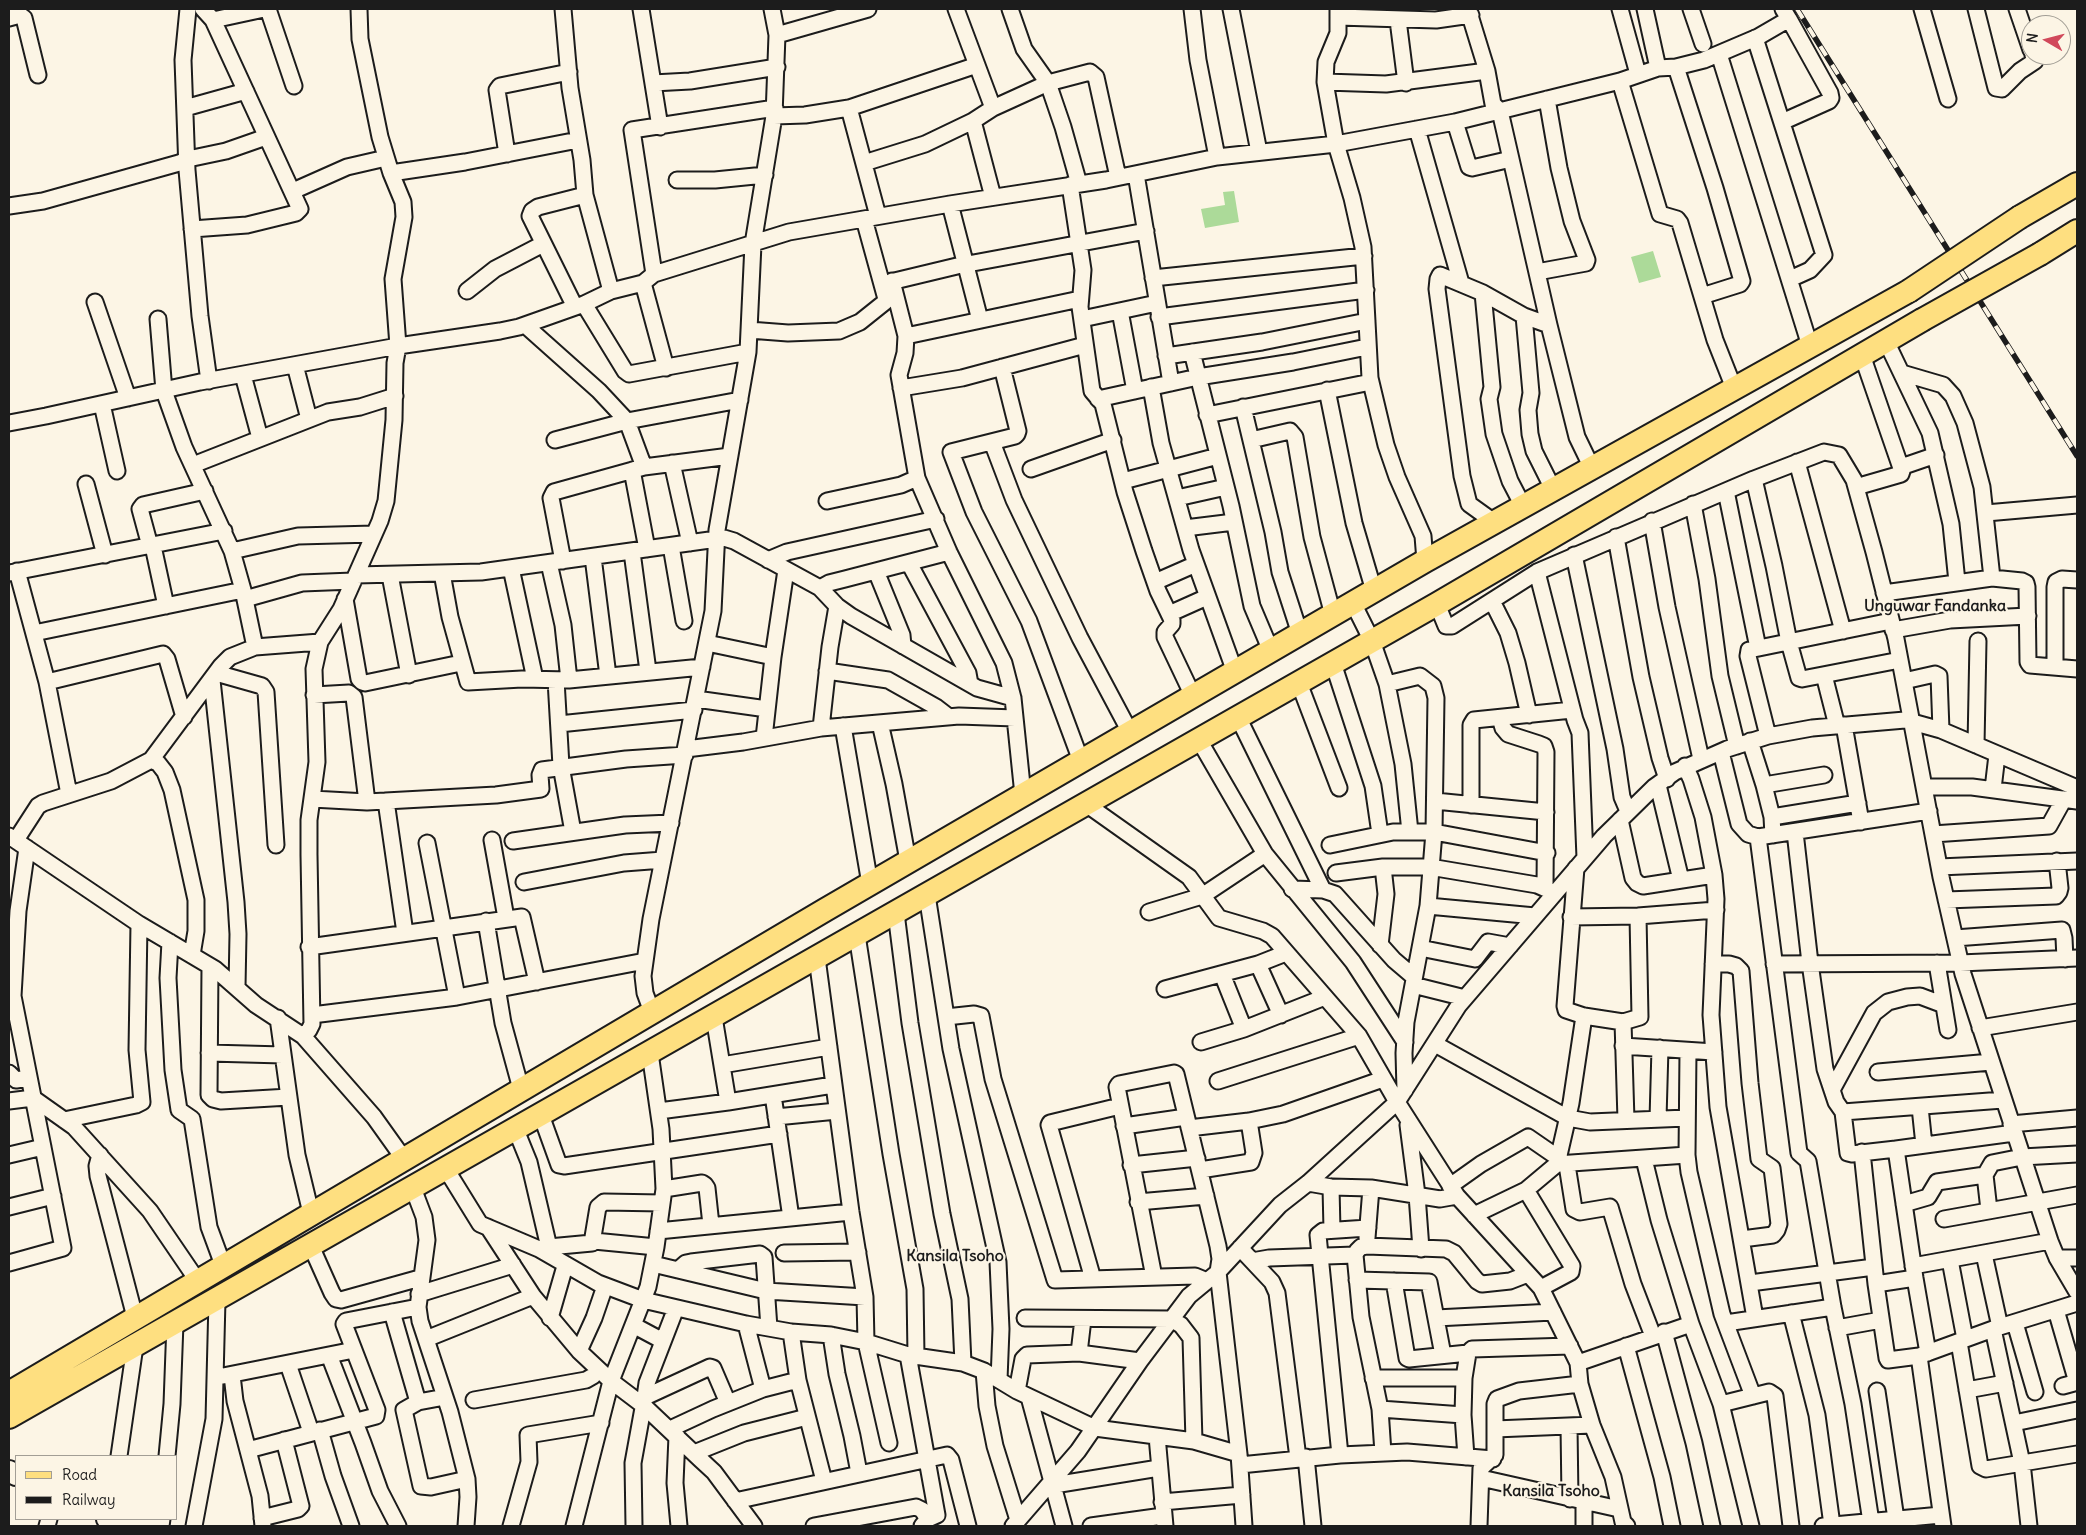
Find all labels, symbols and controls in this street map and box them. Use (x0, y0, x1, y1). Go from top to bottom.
north arrow (2021, 15, 2071, 65)
text: N (2023, 32, 2042, 44)
district label: Unguwar Fandanka (1864, 596, 2006, 616)
district label: Kansila Tsoho (906, 1246, 1004, 1266)
legend (15, 1455, 178, 1520)
text: Road (62, 1465, 97, 1484)
district label: Kansila Tsoho (1502, 1481, 1600, 1501)
text: Railway (62, 1490, 116, 1509)

